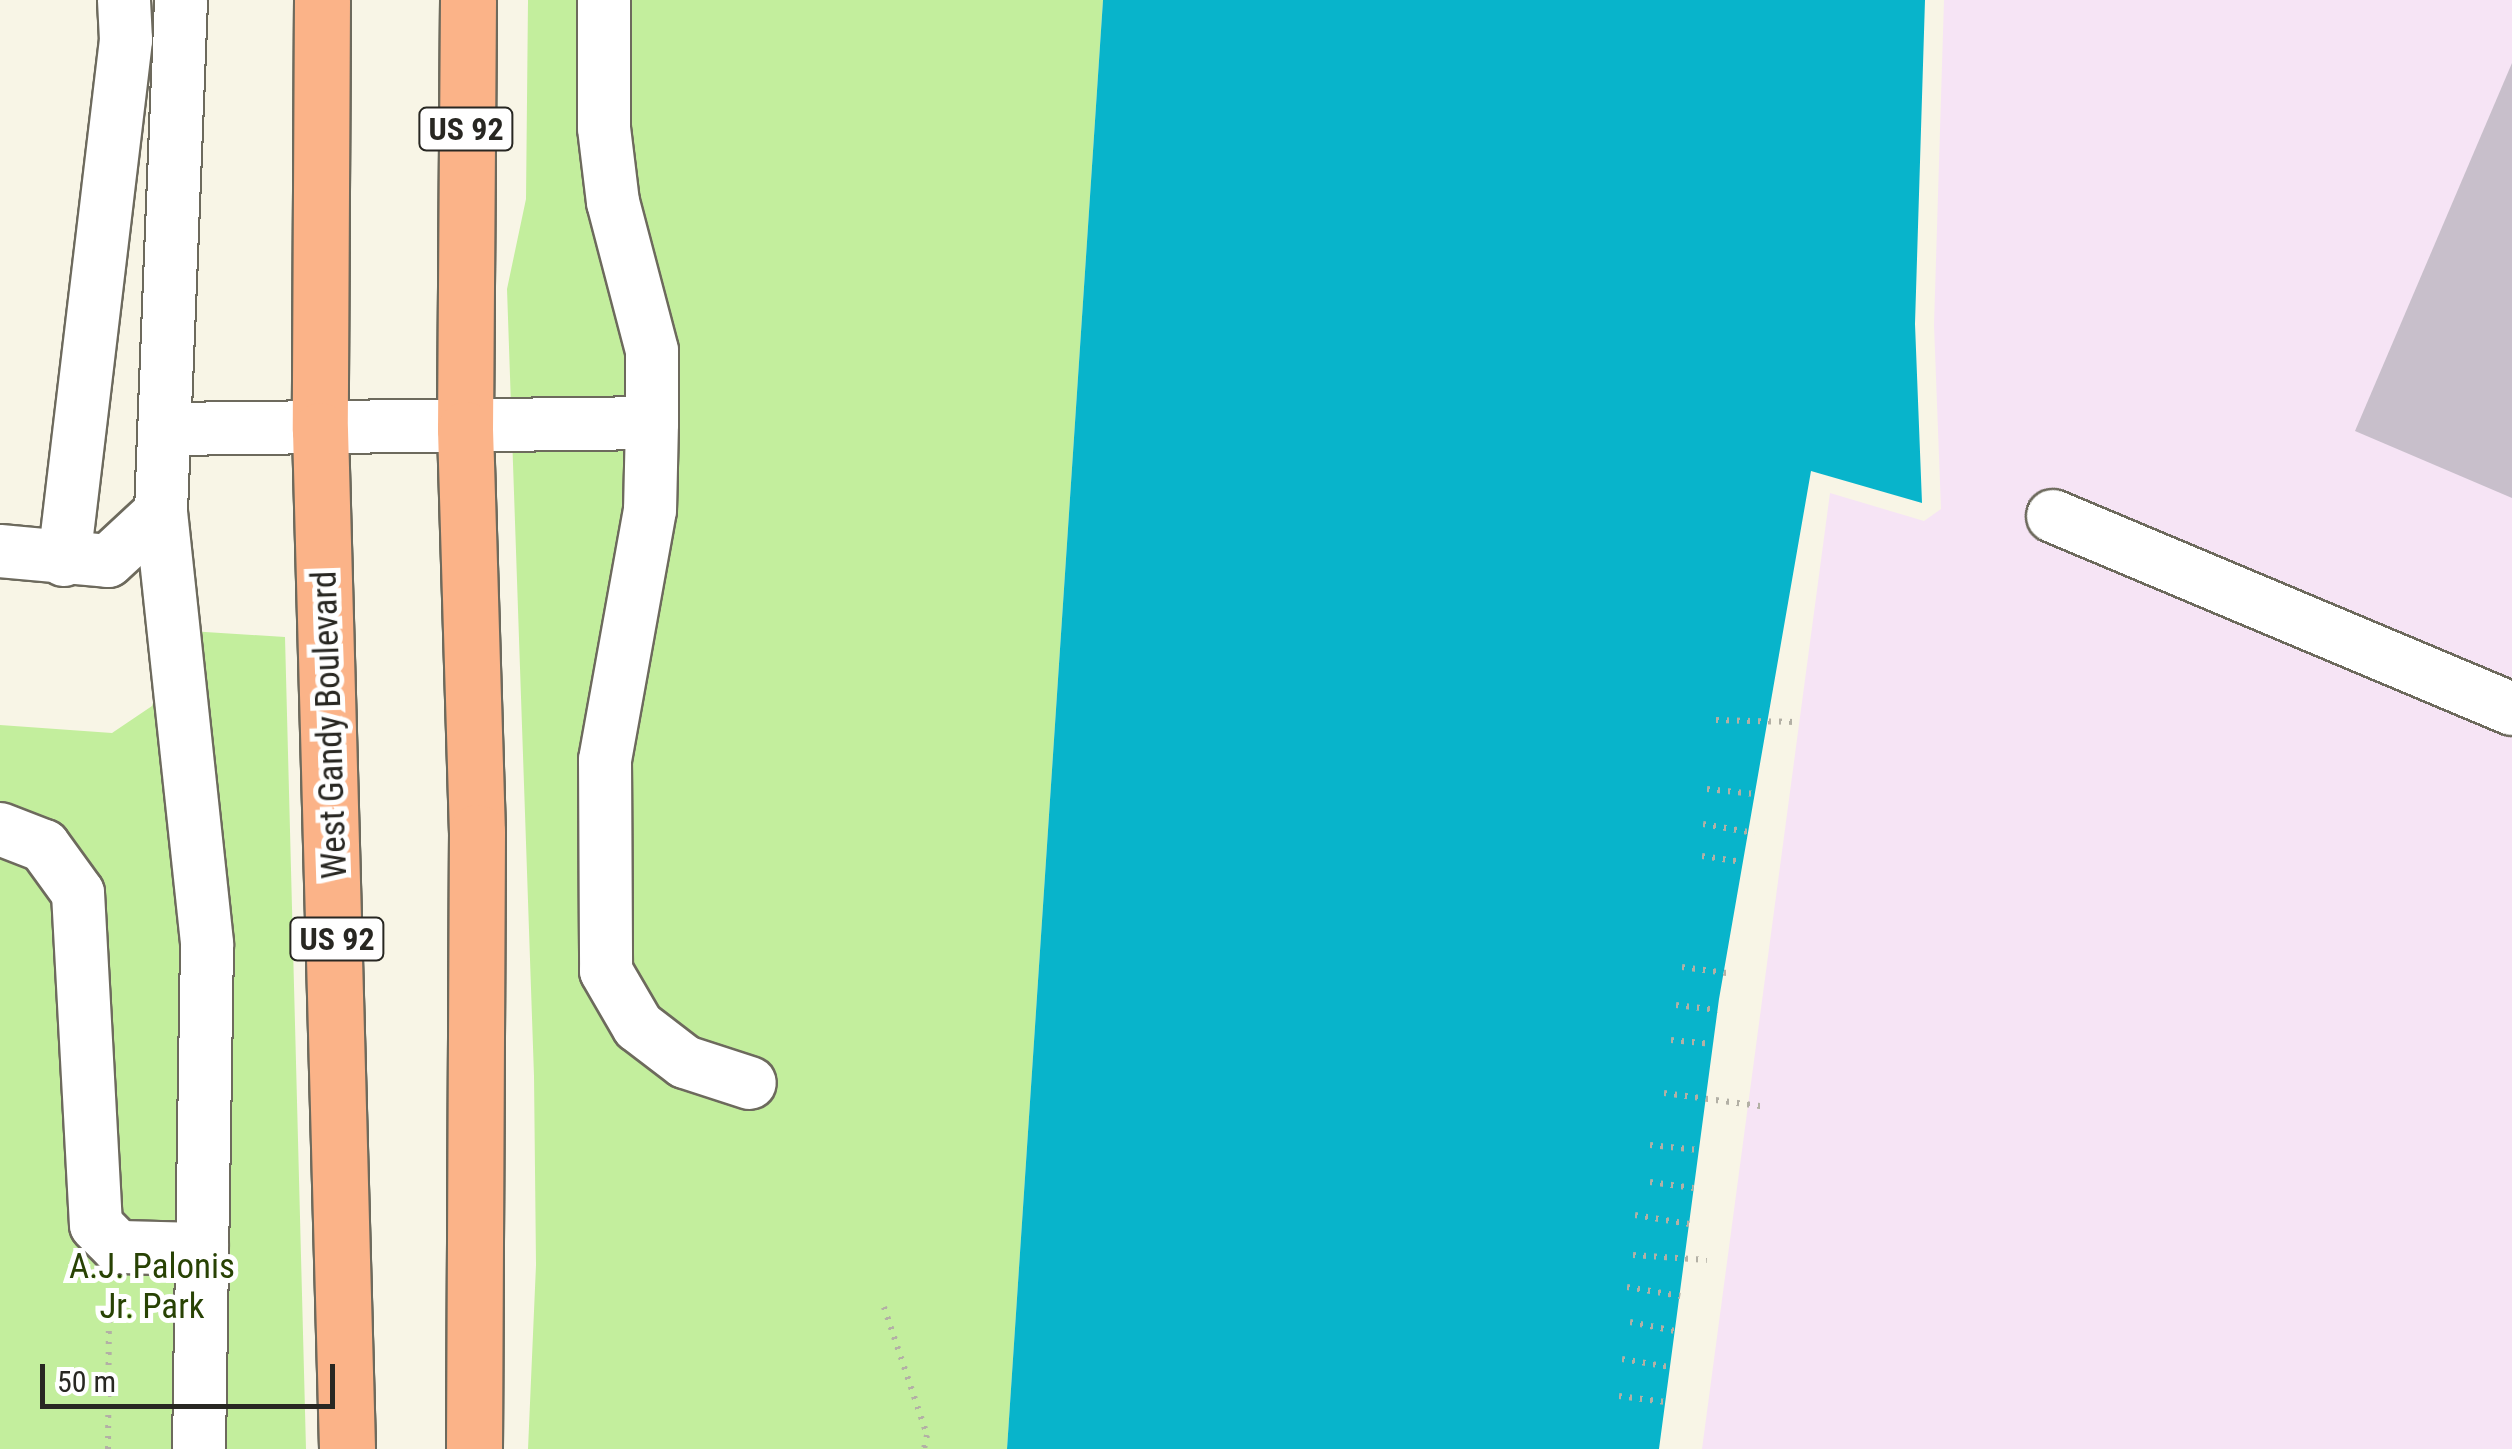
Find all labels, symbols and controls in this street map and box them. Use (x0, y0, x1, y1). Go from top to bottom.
road number: US 92 (416, 102, 516, 156)
street label: West Gandy Boulevard (304, 570, 356, 880)
road number: US 92 (287, 912, 387, 966)
park label: A.J. Palonis Jr. Park (69, 1246, 235, 1328)
scale bar (45, 1344, 340, 1406)
text: 50 m (57, 1364, 116, 1399)

